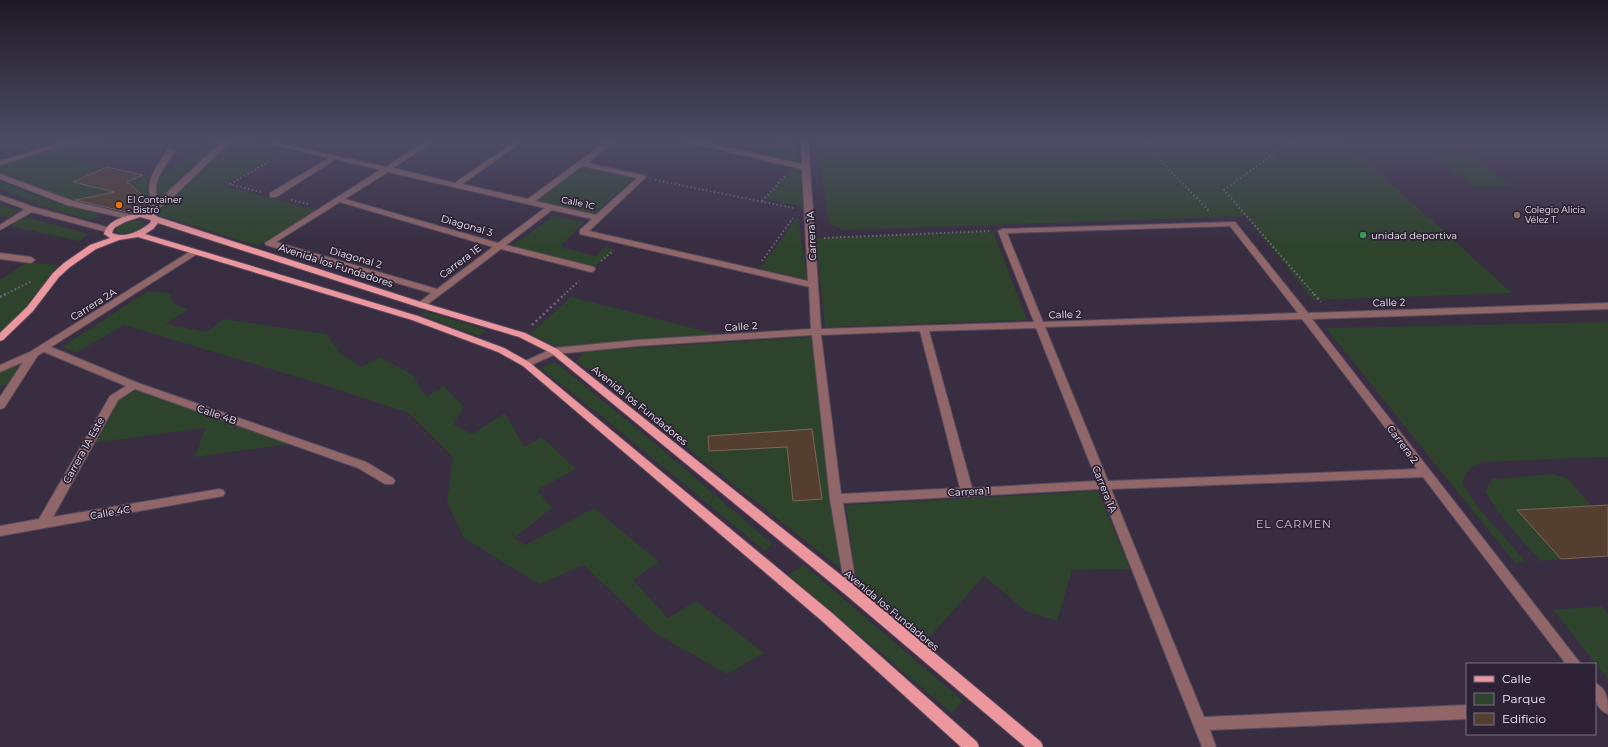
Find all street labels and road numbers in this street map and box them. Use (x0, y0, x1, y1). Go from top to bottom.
street label: Calle 1C (560, 194, 596, 212)
street label: Carrera 1A (804, 210, 819, 261)
street label: Diagonal 3 (439, 212, 495, 239)
street label: Avenida los Fundadores (277, 241, 395, 290)
street label: Carrera 1E (437, 241, 484, 281)
street label: Diagonal 2 (328, 244, 384, 271)
street label: Carrera 2A (68, 285, 119, 324)
street label: Calle 2 (1372, 295, 1406, 310)
street label: Calle 2 (1048, 307, 1082, 322)
street label: Calle 2 (724, 319, 758, 334)
street label: Avenida los Fundadores (589, 363, 690, 448)
street label: Calle 4B (195, 402, 238, 427)
street label: Carrera 1A Este (60, 415, 107, 486)
street label: Carrera 2 (1384, 423, 1421, 466)
street label: Carrera 1A (1089, 464, 1120, 515)
street label: Carrera 1 (947, 484, 991, 499)
street label: Calle 4C (89, 503, 131, 522)
street label: Avenida los Fundadores (842, 567, 942, 654)

